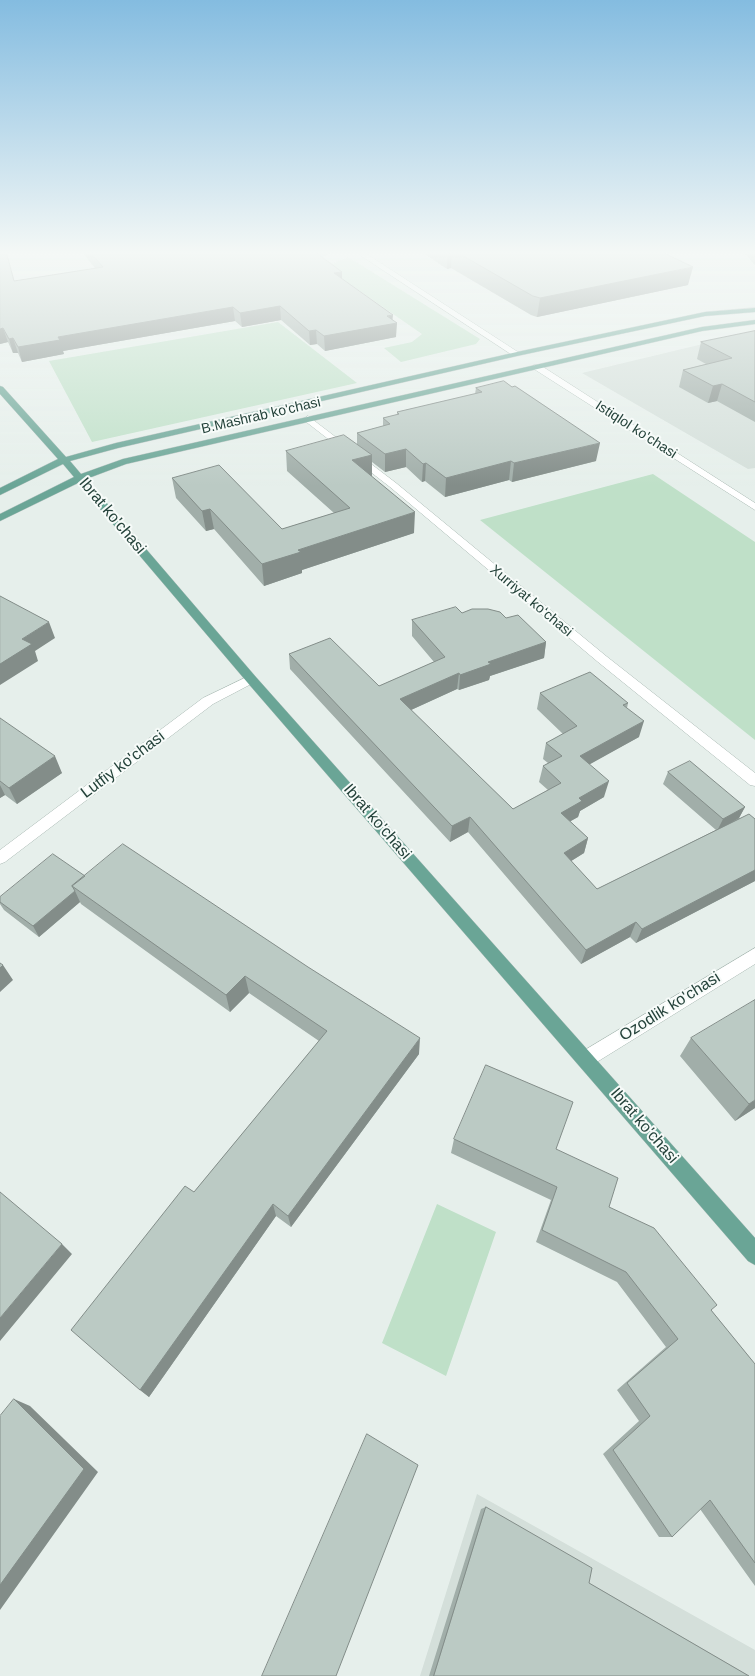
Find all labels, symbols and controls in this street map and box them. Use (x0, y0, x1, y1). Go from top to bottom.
street label: B.Mashrab ko'chasi (200, 394, 322, 438)
street label: Istiqlol ko'chasi (592, 397, 680, 463)
street label: Ibrat ko'chasi (75, 474, 149, 558)
street label: Xurriyat ko‘chasi (486, 562, 576, 640)
street label: Lutfiy ko'chasi (77, 727, 169, 803)
street label: Ibrat ko'chasi (339, 780, 415, 864)
street label: Ozodlik ko'chasi (616, 968, 724, 1046)
street label: Ibrat ko'chasi (606, 1084, 682, 1168)

